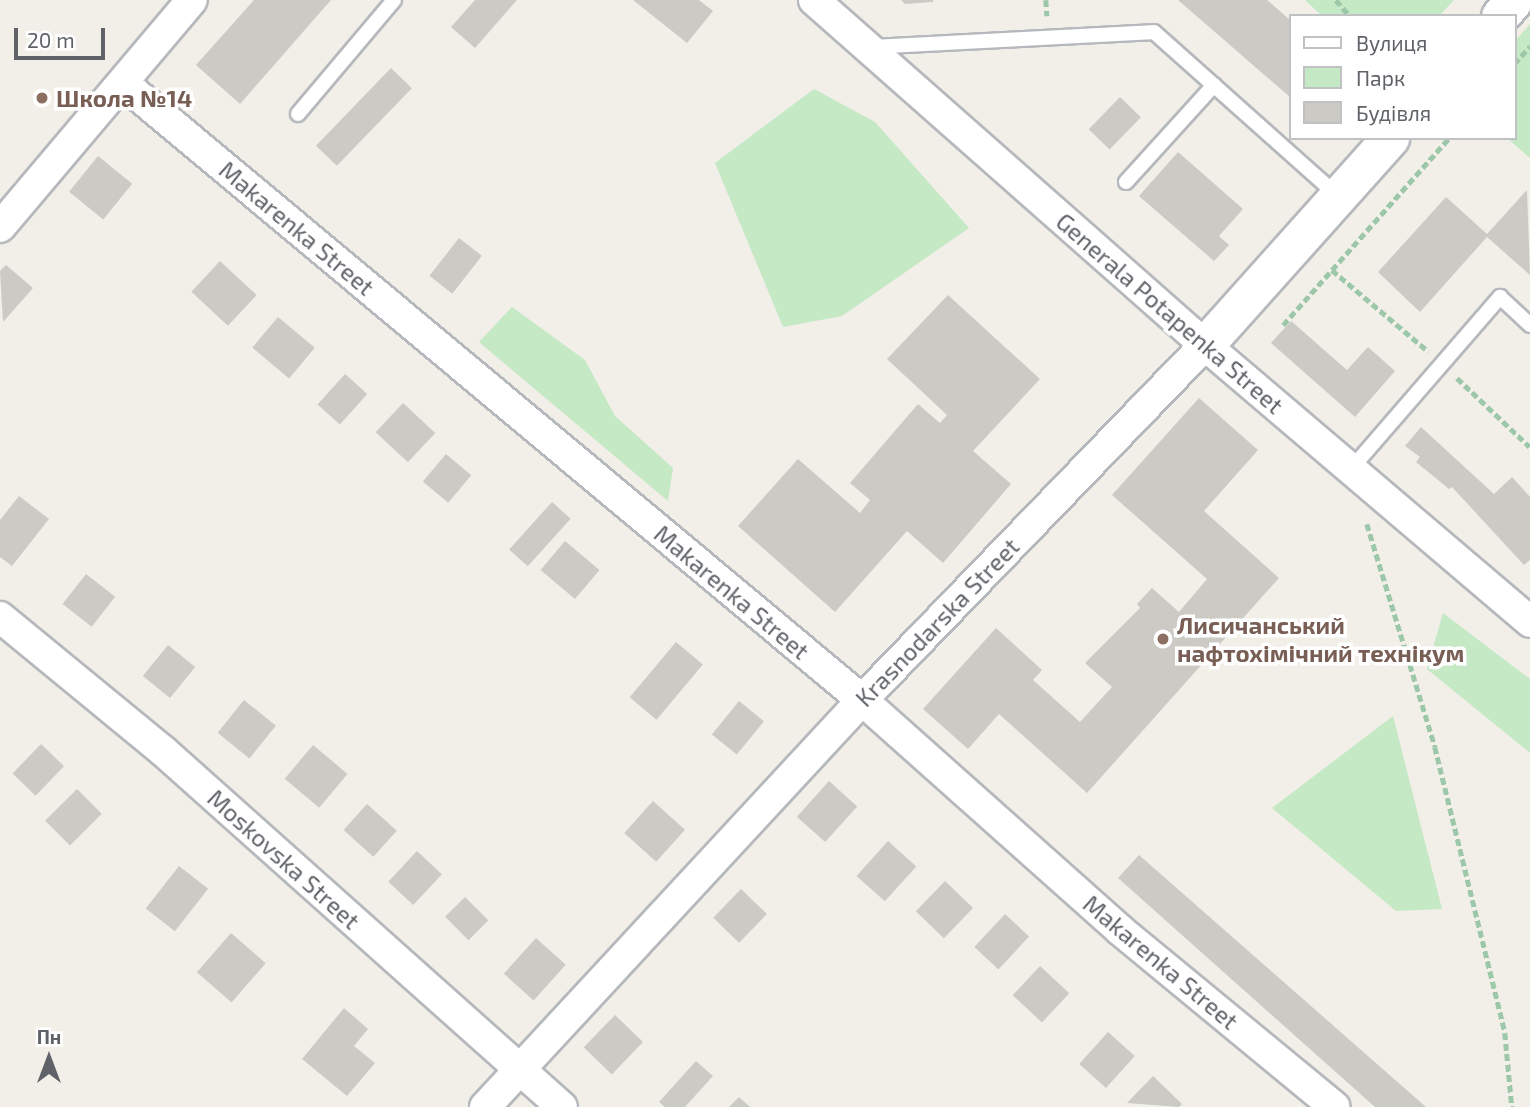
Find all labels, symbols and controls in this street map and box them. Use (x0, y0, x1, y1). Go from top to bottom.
scale bar (18, 14, 108, 58)
legend (1288, 14, 1516, 140)
text: 20 m (27, 27, 75, 52)
text: Вулиця (1356, 30, 1427, 55)
text: Парк (1356, 65, 1405, 90)
place label: Школа №14 (56, 84, 192, 112)
marker: Школа №14 (34, 90, 50, 106)
text: Будівля (1356, 100, 1431, 125)
street label: Makarenka Street (214, 155, 380, 301)
street label: Generala Potapenka Street (1051, 207, 1289, 419)
street label: Makarenka Street (649, 519, 815, 665)
street label: Krasnodarska Street (849, 532, 1025, 712)
place label: Лисичанський нафтохімічний технікум (1177, 611, 1464, 667)
marker: Лисичанський нафтохімічний технікум (1155, 631, 1171, 647)
street label: Moskovska Street (202, 783, 366, 935)
street label: Makarenka Street (1078, 889, 1244, 1035)
north arrow (14, 1023, 84, 1093)
text: Пн (37, 1025, 61, 1048)

